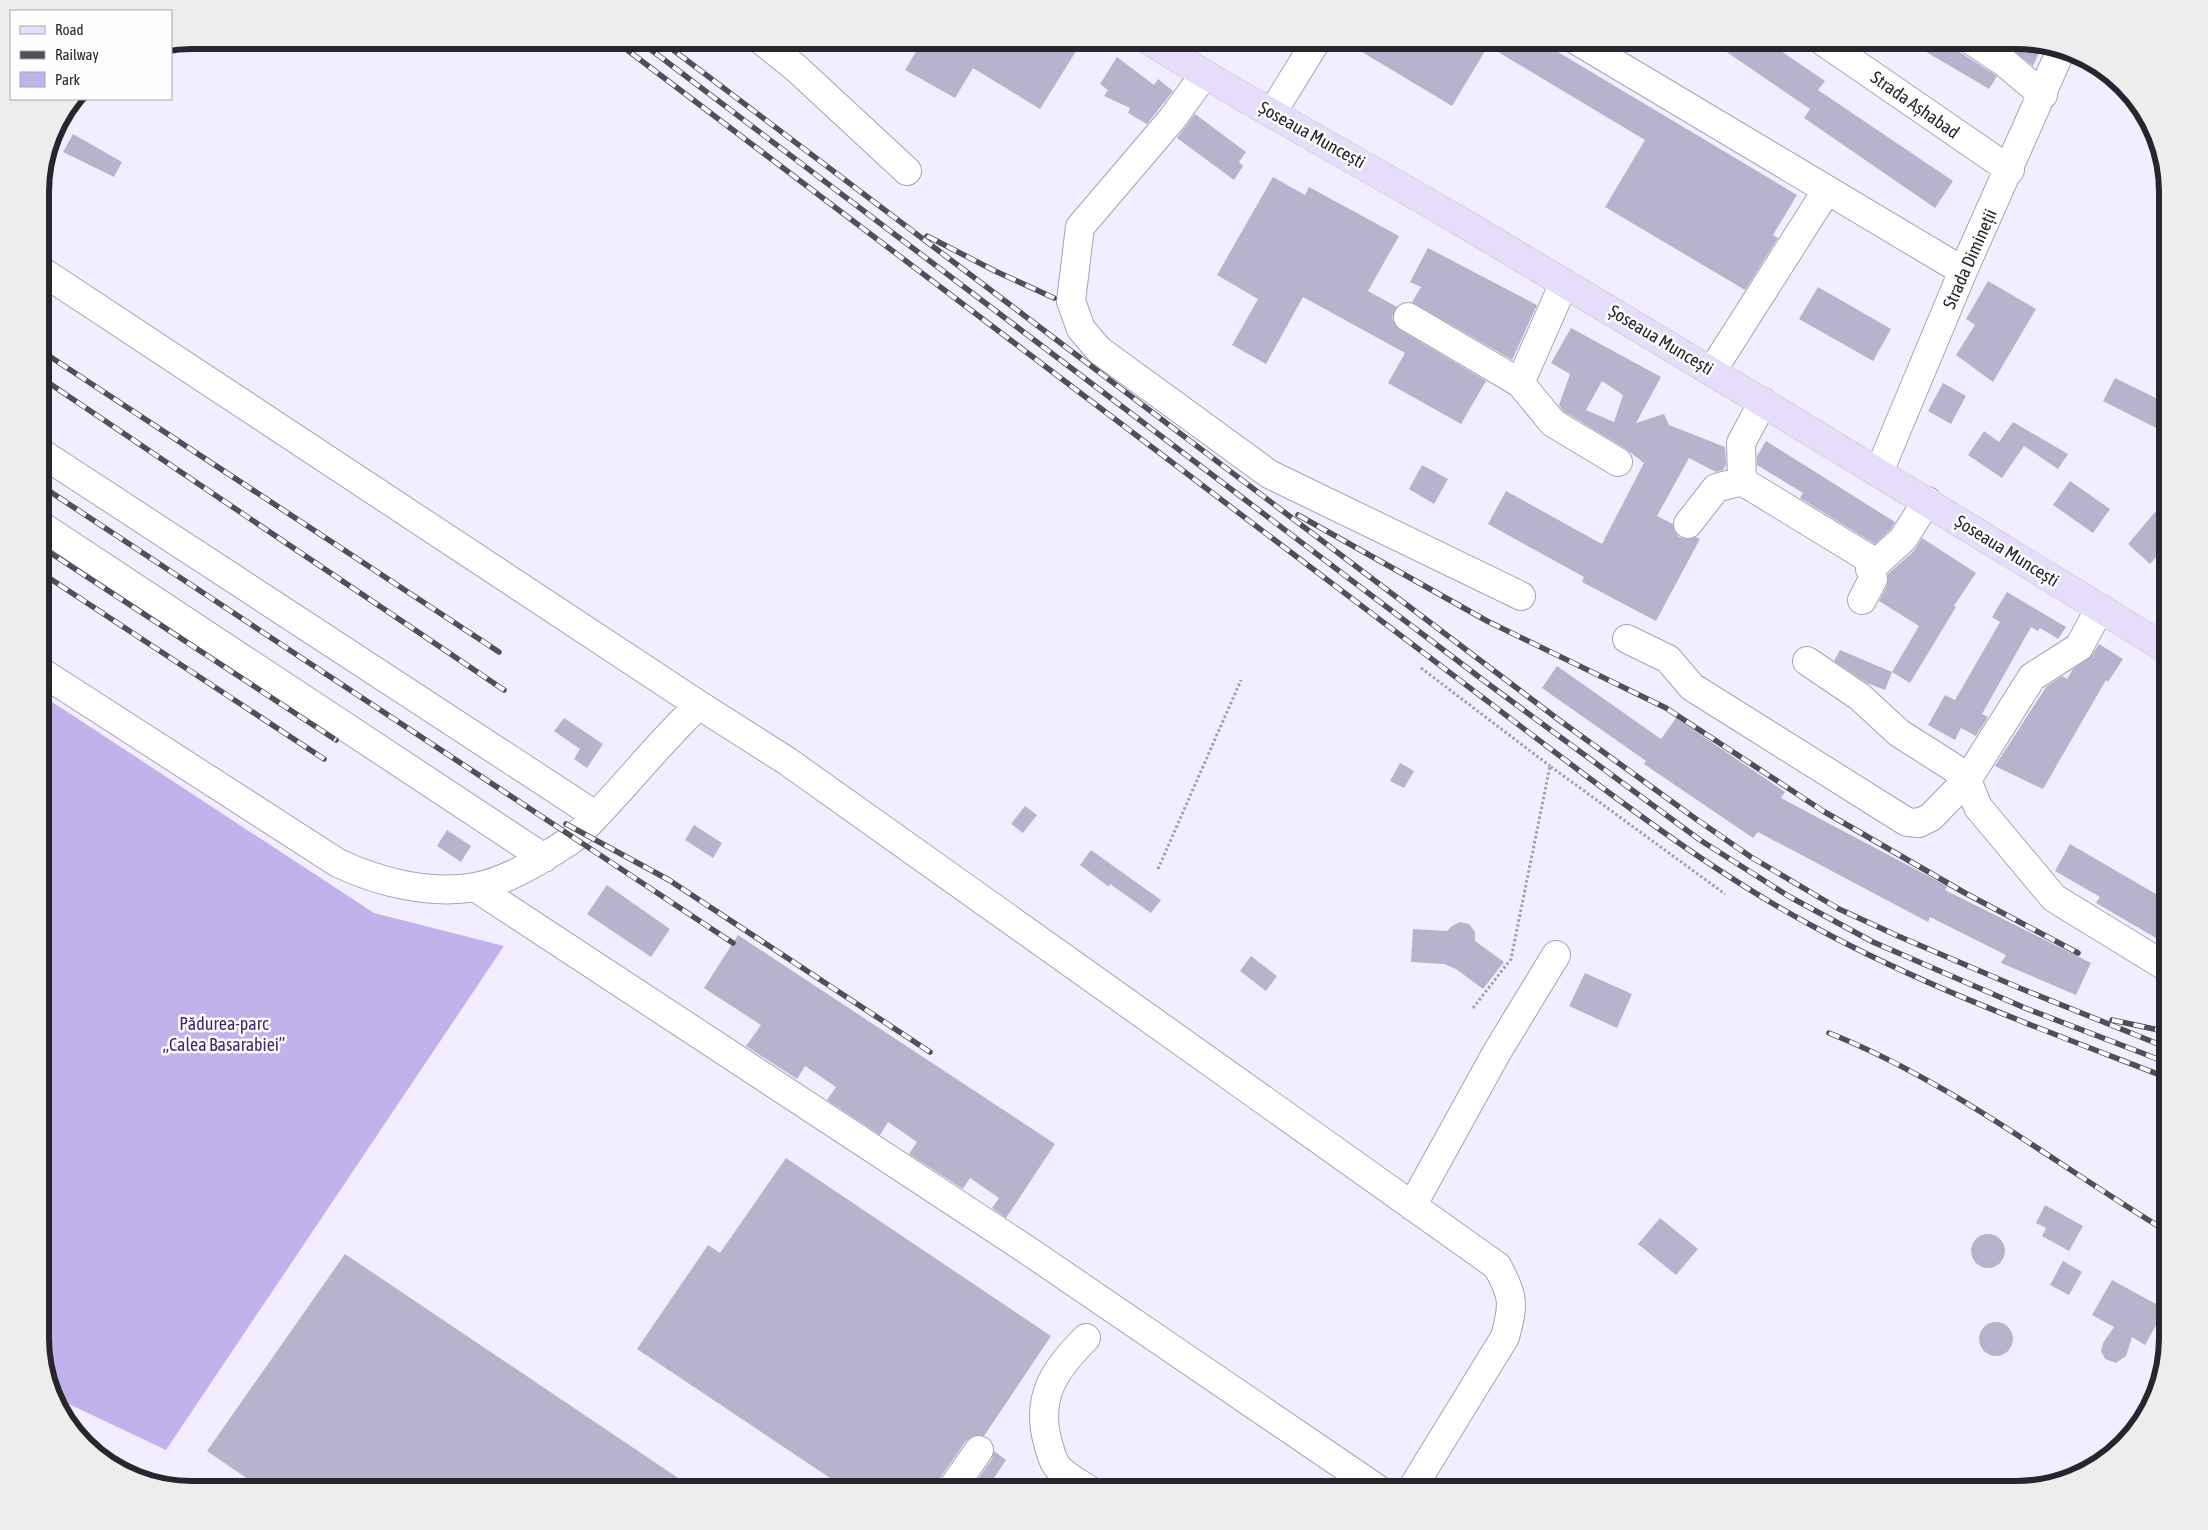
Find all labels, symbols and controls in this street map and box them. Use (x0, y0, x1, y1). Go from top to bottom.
legend (10, 10, 172, 100)
text: Road (55, 21, 84, 38)
text: Railway (55, 46, 99, 63)
street label: Strada Așhabad (1867, 66, 1964, 143)
text: Park (55, 71, 80, 88)
street label: Șoseaua Muncești (1255, 97, 1369, 172)
street label: Strada Dimineții (1938, 206, 2001, 312)
street label: Șoseaua Muncești (1605, 300, 1717, 379)
street label: Șoseaua Muncești (1951, 510, 2063, 591)
park label: Pădurea-parc „Calea Basarabiei” (163, 1013, 285, 1055)

